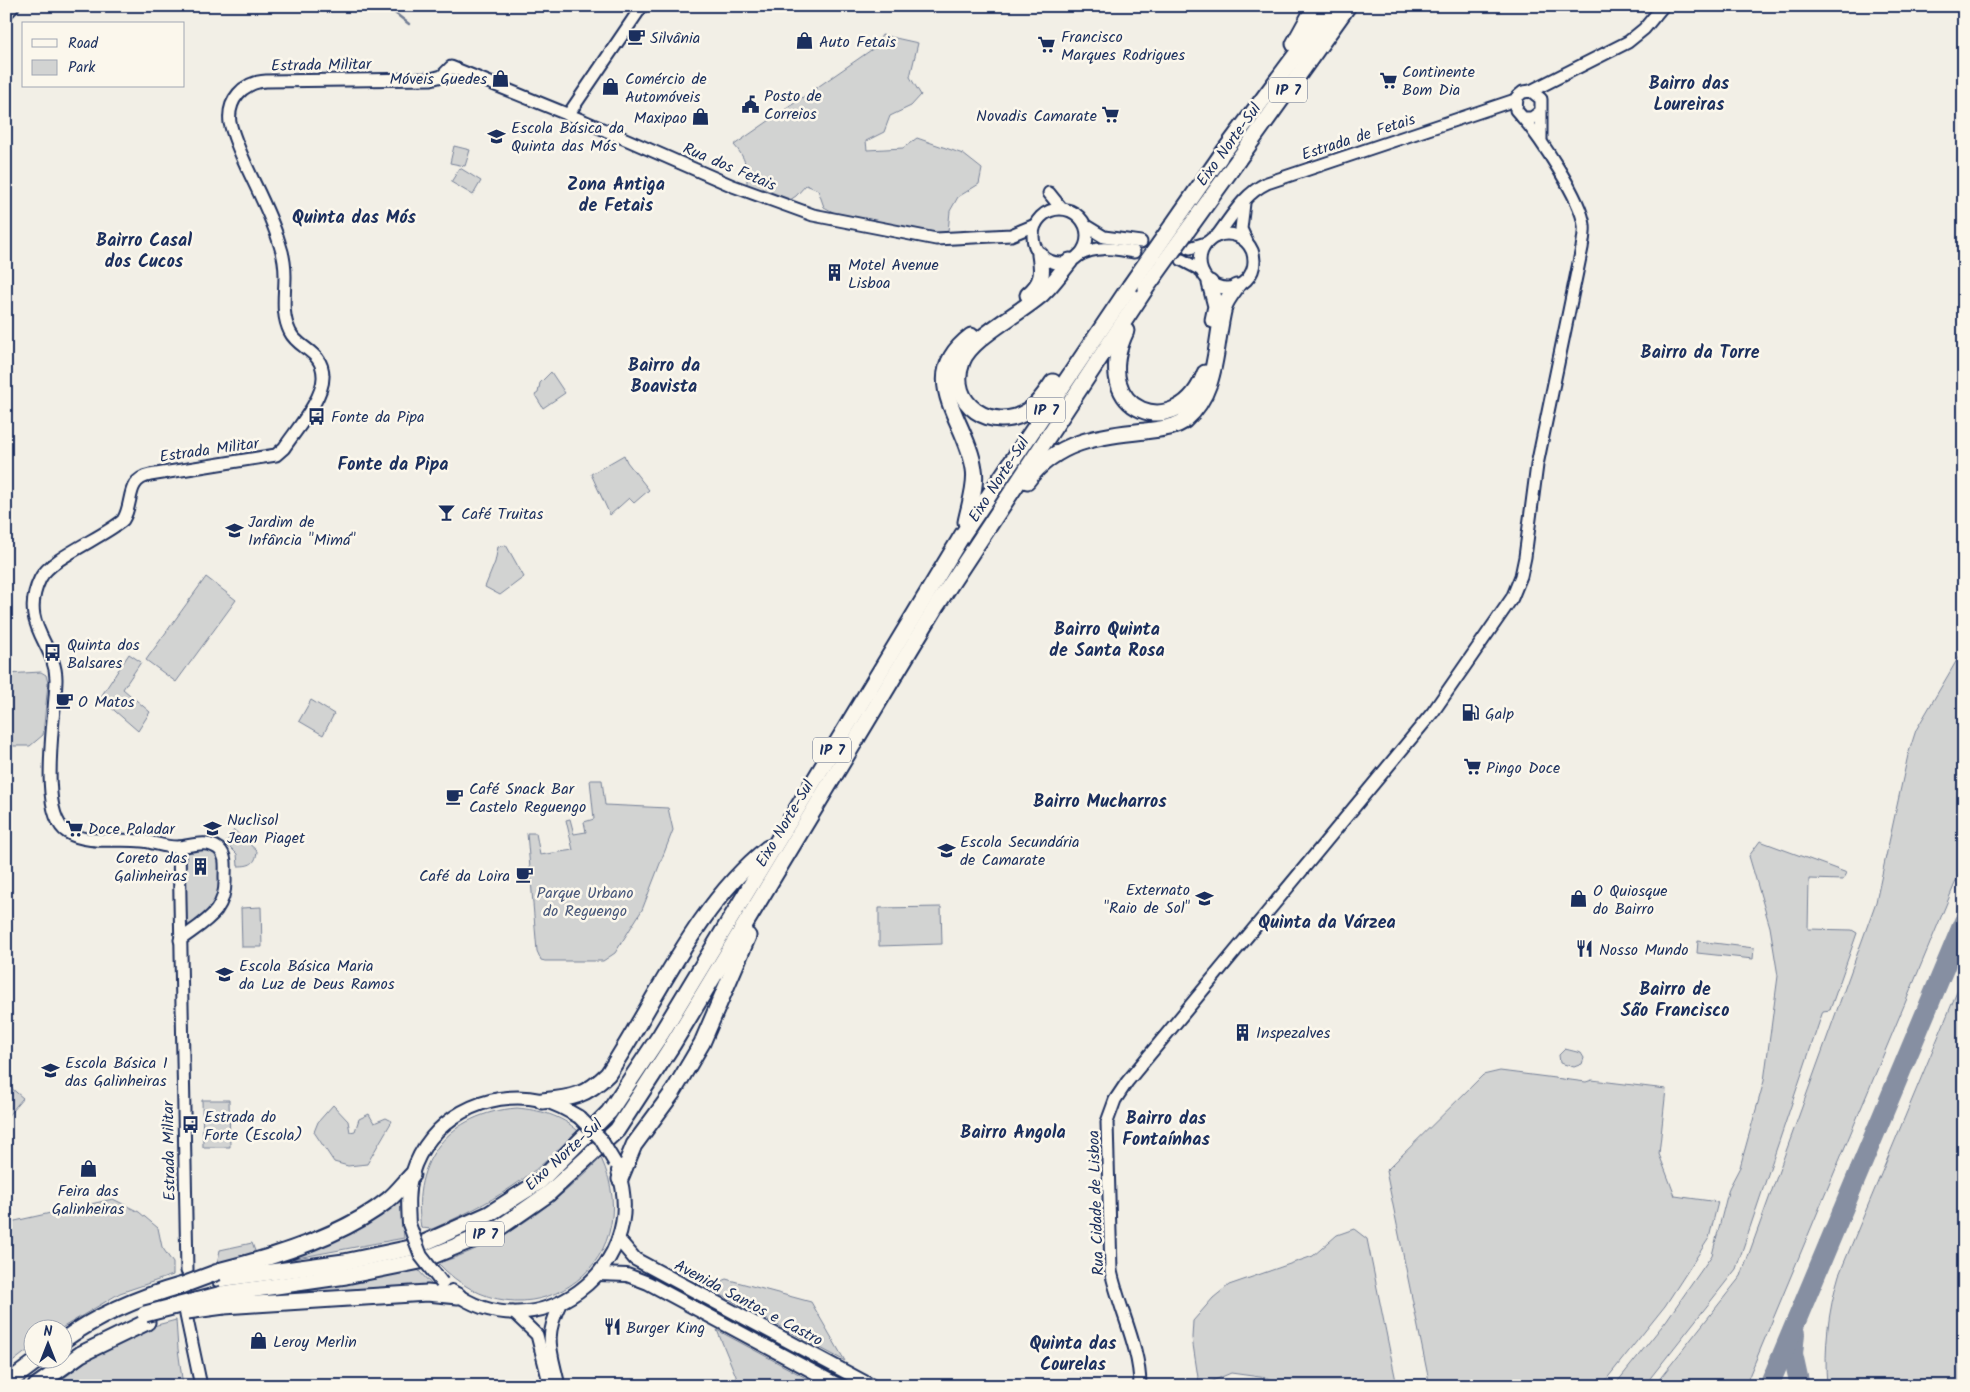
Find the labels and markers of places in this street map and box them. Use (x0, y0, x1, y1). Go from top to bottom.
place label: Francisco Marques Rodrigues (1061, 25, 1185, 68)
place label: Silvânia (650, 26, 700, 51)
cafe icon: Silvânia (626, 27, 646, 47)
place label: Auto Fetais (819, 30, 896, 55)
shop icon: Auto Fetais (795, 31, 815, 51)
supermarket icon: Francisco Marques Rodrigues (1037, 35, 1057, 55)
place label: Continente Bom Dia (1402, 60, 1475, 103)
place label: Móveis Guedes (389, 67, 487, 92)
place label: Comércio de Automóveis (625, 67, 707, 110)
shop icon: Móveis Guedes (491, 68, 511, 88)
supermarket icon: Continente Bom Dia (1378, 70, 1398, 90)
shop icon: Comércio de Automóveis (601, 77, 621, 97)
place label: Posto de Correios (764, 84, 822, 127)
public building icon: Posto de Correios (740, 94, 760, 114)
place label: Novadis Camarate (976, 104, 1097, 129)
supermarket icon: Novadis Camarate (1101, 105, 1121, 125)
place label: Maxipao (634, 106, 687, 131)
shop icon: Maxipao (691, 107, 711, 127)
place label: Escola Básica da Quinta das Mós (511, 116, 624, 159)
school or university icon: Escola Básica da Quinta das Mós (487, 126, 507, 146)
place label: Motel Avenue Lisboa (848, 253, 939, 296)
building icon: Motel Avenue Lisboa (824, 263, 844, 283)
place label: Fonte da Pipa (331, 405, 425, 430)
bus stop icon: Fonte da Pipa (307, 406, 327, 426)
place label: Café Truitas (461, 502, 544, 527)
bar icon: Café Truitas (437, 503, 457, 523)
place label: Jardim de Infância "Mimá" (248, 510, 356, 553)
school or university icon: Jardim de Infância "Mimá" (224, 520, 244, 540)
place label: Quinta dos Balsares (67, 633, 140, 676)
bus stop icon: Quinta dos Balsares (43, 643, 63, 663)
place label: O Matos (78, 690, 135, 715)
cafe icon: O Matos (54, 691, 74, 711)
place label: Galp (1485, 702, 1514, 727)
fuel station icon: Galp (1461, 703, 1481, 723)
place label: Pingo Doce (1486, 756, 1560, 781)
supermarket icon: Pingo Doce (1462, 757, 1482, 777)
place label: Café Snack Bar Castelo Reguengo (469, 777, 586, 820)
cafe icon: Café Snack Bar Castelo Reguengo (445, 787, 465, 807)
place label: Nuclisol Jean Piaget (227, 808, 306, 851)
place label: Doce Paladar (88, 817, 176, 842)
supermarket icon: Doce Paladar (64, 818, 84, 838)
school or university icon: Nuclisol Jean Piaget (203, 818, 223, 838)
place label: Escola Secundária de Camarate (960, 830, 1080, 873)
school or university icon: Escola Secundária de Camarate (936, 840, 956, 860)
place label: Coreto das Galinheiras (114, 846, 187, 889)
building icon: Coreto das Galinheiras (191, 856, 211, 876)
place label: Café da Loira (419, 864, 510, 889)
cafe icon: Café da Loira (514, 865, 534, 885)
place label: Externato "Raio de Sol" (1104, 878, 1191, 921)
place label: O Quiosque do Bairro (1593, 879, 1668, 922)
school or university icon: Externato "Raio de Sol" (1194, 888, 1214, 908)
shop icon: O Quiosque do Bairro (1569, 889, 1589, 909)
place label: Nosso Mundo (1599, 938, 1688, 963)
restaurant icon: Nosso Mundo (1575, 939, 1595, 959)
place label: Escola Básica Maria da Luz de Deus Ramos (239, 954, 395, 997)
school or university icon: Escola Básica Maria da Luz de Deus Ramos (215, 964, 235, 984)
place label: Inspezalves (1256, 1021, 1331, 1046)
building icon: Inspezalves (1232, 1022, 1252, 1042)
place label: Escola Básica 1 das Galinheiras (65, 1051, 168, 1094)
school or university icon: Escola Básica 1 das Galinheiras (41, 1061, 61, 1081)
place label: Estrada do Forte (Escola) (204, 1105, 303, 1148)
bus stop icon: Estrada do Forte (Escola) (180, 1115, 200, 1135)
shop icon: Feira das Galinheiras (78, 1158, 98, 1178)
place label: Feira das Galinheiras (52, 1179, 125, 1222)
place label: Burger King (626, 1316, 705, 1341)
restaurant icon: Burger King (602, 1317, 622, 1337)
place label: Leroy Merlin (273, 1330, 357, 1355)
shop icon: Leroy Merlin (249, 1331, 269, 1351)

